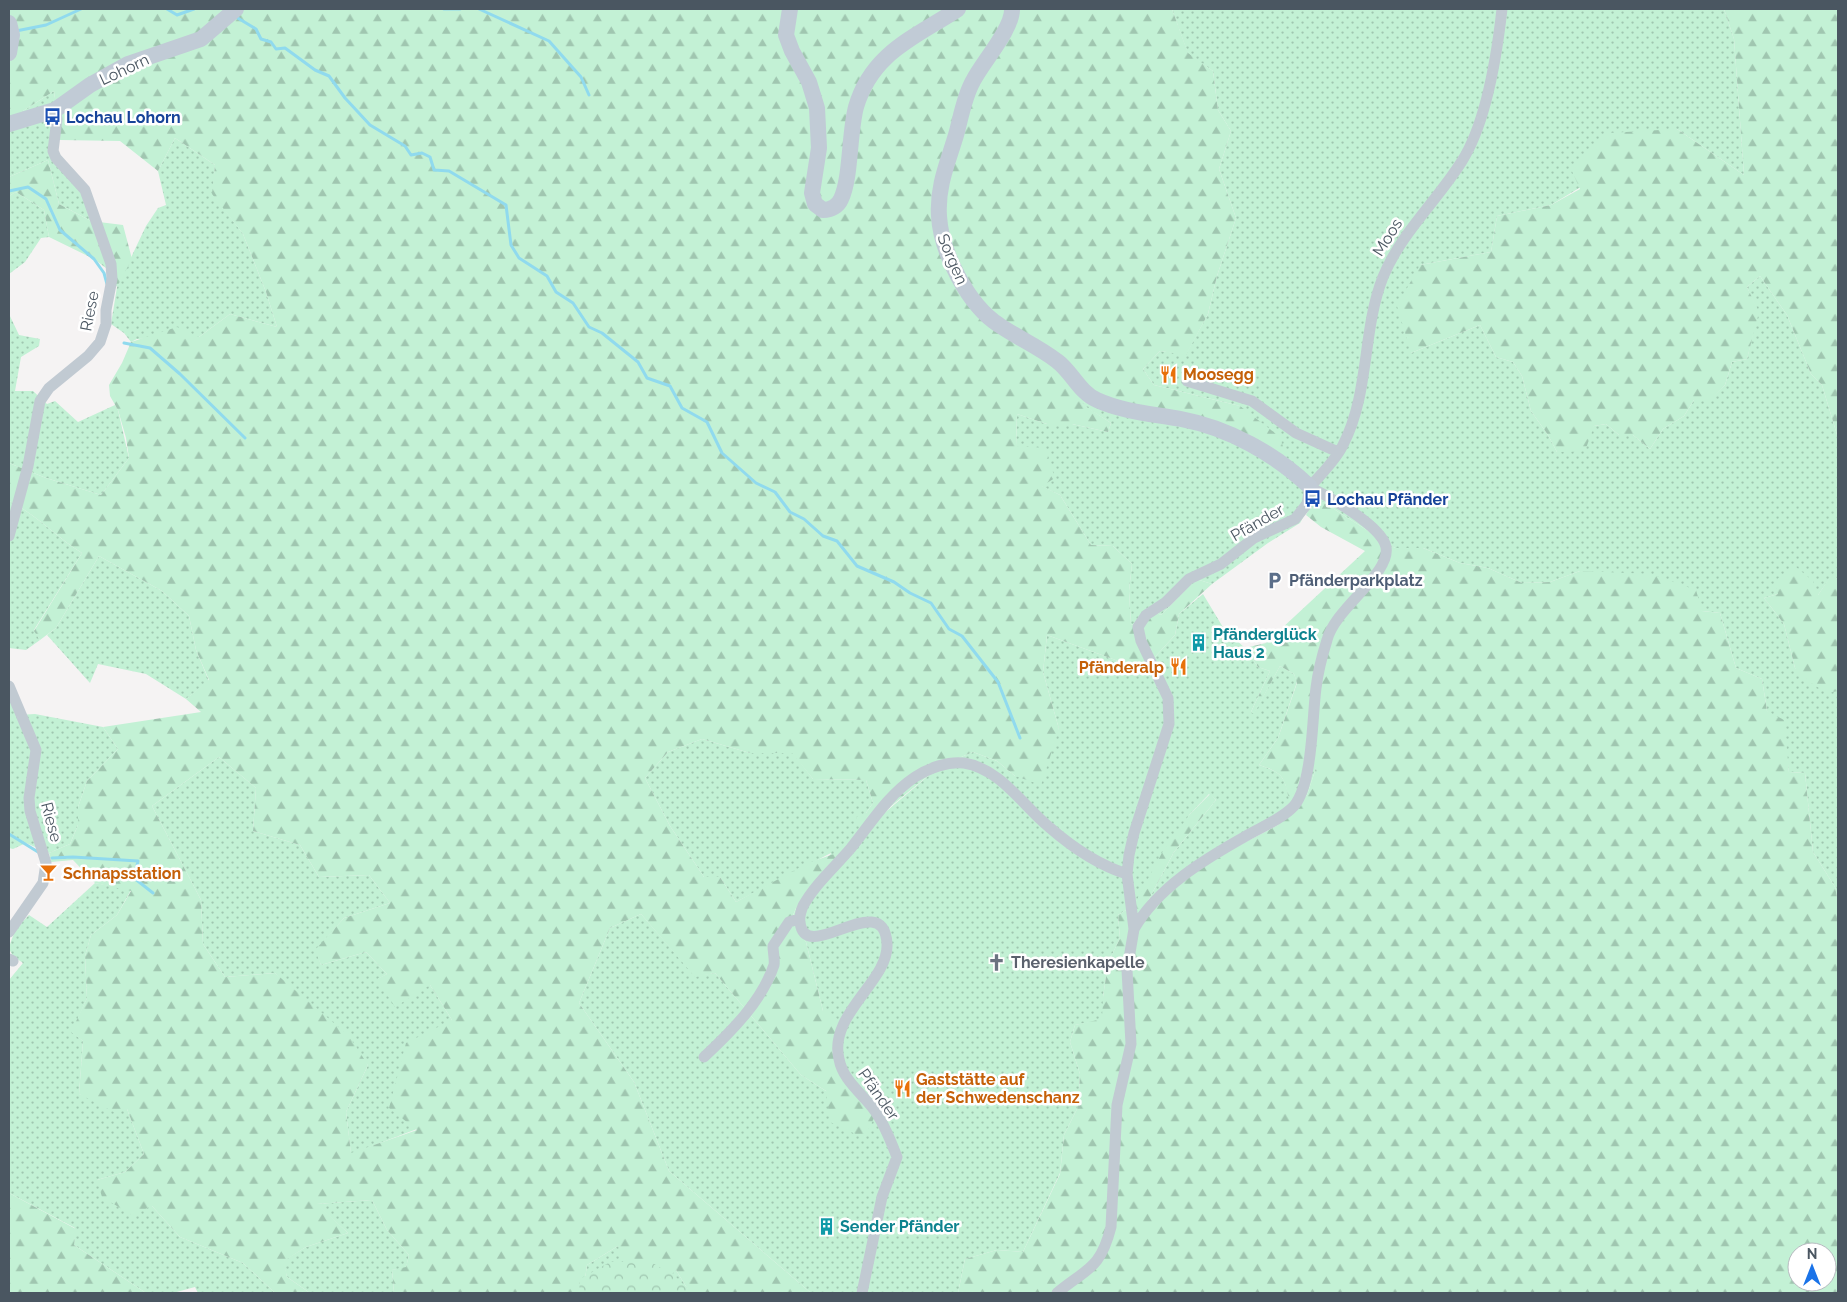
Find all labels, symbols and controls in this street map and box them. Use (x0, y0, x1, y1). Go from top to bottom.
street label: Lohorn (96, 50, 152, 89)
bus stop icon: Lochau Lohorn (42, 107, 62, 127)
place label: Lochau Lohorn (66, 108, 181, 127)
street label: Moos (1369, 215, 1406, 260)
street label: Sorgen (933, 231, 972, 287)
street label: Riese (76, 289, 103, 333)
restaurant icon: Moosegg (1159, 364, 1179, 384)
place label: Moosegg (1183, 365, 1254, 384)
bus stop icon: Lochau Pfänder (1303, 489, 1323, 509)
place label: Lochau Pfänder (1327, 490, 1448, 509)
street label: Pfänder (1227, 499, 1288, 545)
parking icon: Pfänderparkplatz (1265, 570, 1285, 590)
place label: Pfänderparkplatz (1289, 571, 1423, 590)
place label: Pfänderglück Haus 2 (1213, 625, 1317, 662)
building icon: Pfänderglück Haus 2 (1189, 633, 1209, 653)
restaurant icon: Pfänderalp (1168, 657, 1188, 677)
place label: Pfänderalp (1079, 658, 1164, 677)
street label: Riese (37, 800, 66, 844)
bar icon: Schnapsstation (39, 863, 59, 883)
place label: Schnapsstation (63, 864, 181, 883)
church icon: Theresienkapelle (987, 952, 1007, 972)
place label: Theresienkapelle (1011, 953, 1145, 972)
street label: Pfänder (854, 1065, 903, 1124)
place label: Gaststätte auf der Schwedenschanz (916, 1070, 1080, 1107)
restaurant icon: Gaststätte auf der Schwedenschanz (892, 1078, 912, 1098)
building icon: Sender Pfänder (816, 1216, 836, 1236)
place label: Sender Pfänder (840, 1217, 959, 1236)
north arrow (1787, 1242, 1837, 1292)
text: N (1807, 1246, 1817, 1262)

